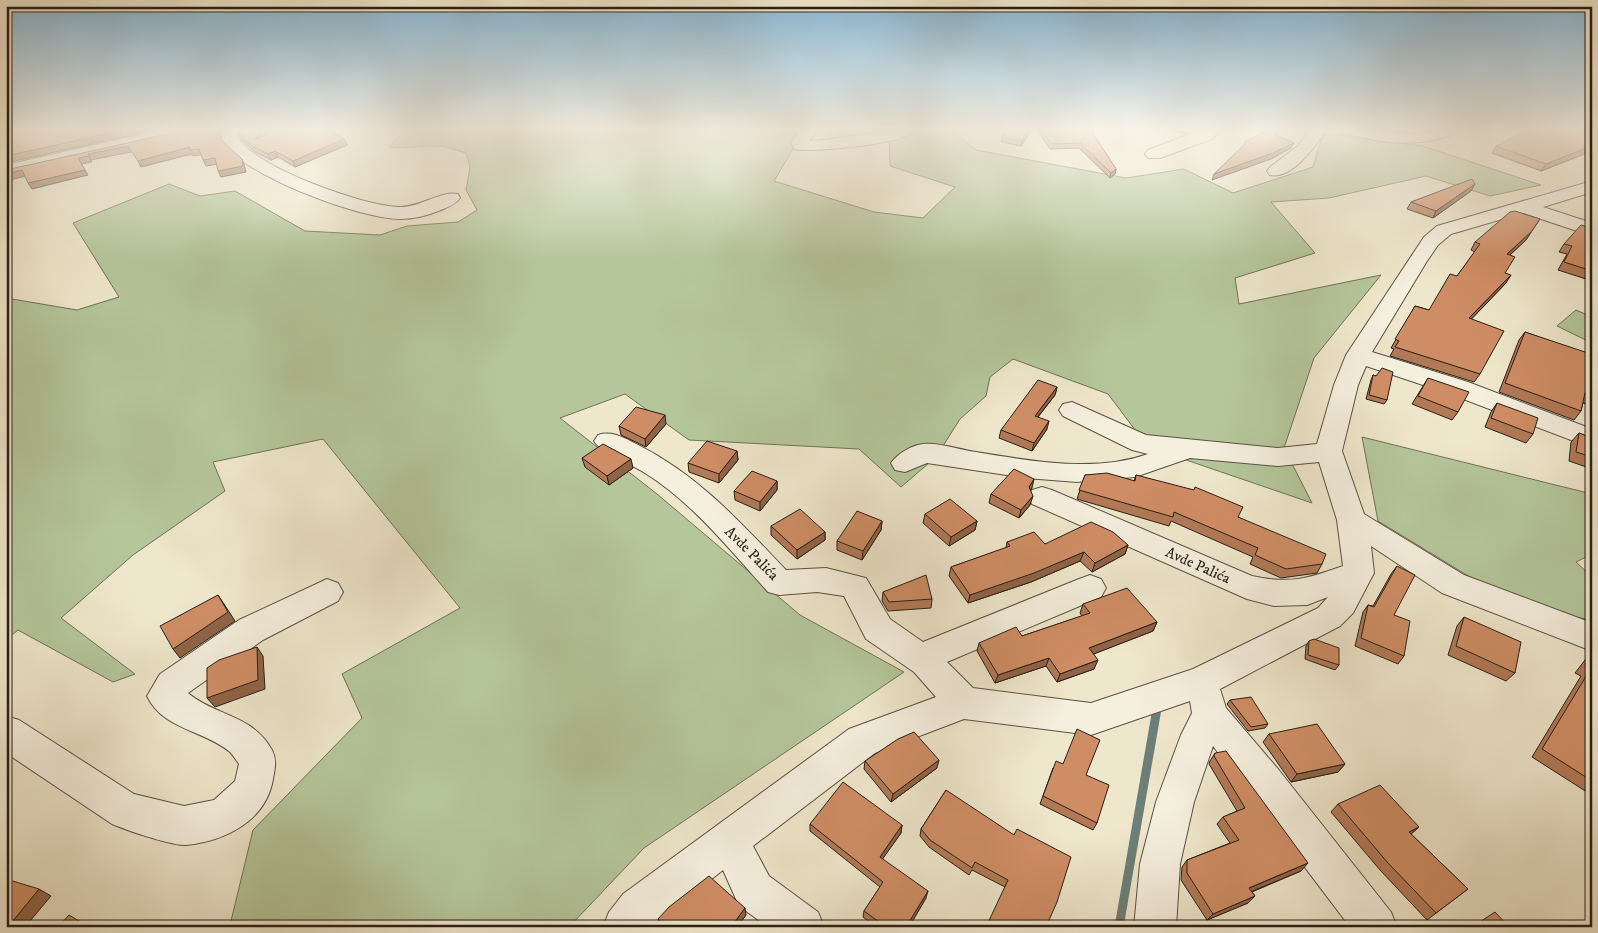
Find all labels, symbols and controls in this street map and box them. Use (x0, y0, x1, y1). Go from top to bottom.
street label: Avde Palića (721, 522, 783, 585)
street label: Avde Palića (1162, 543, 1234, 588)

